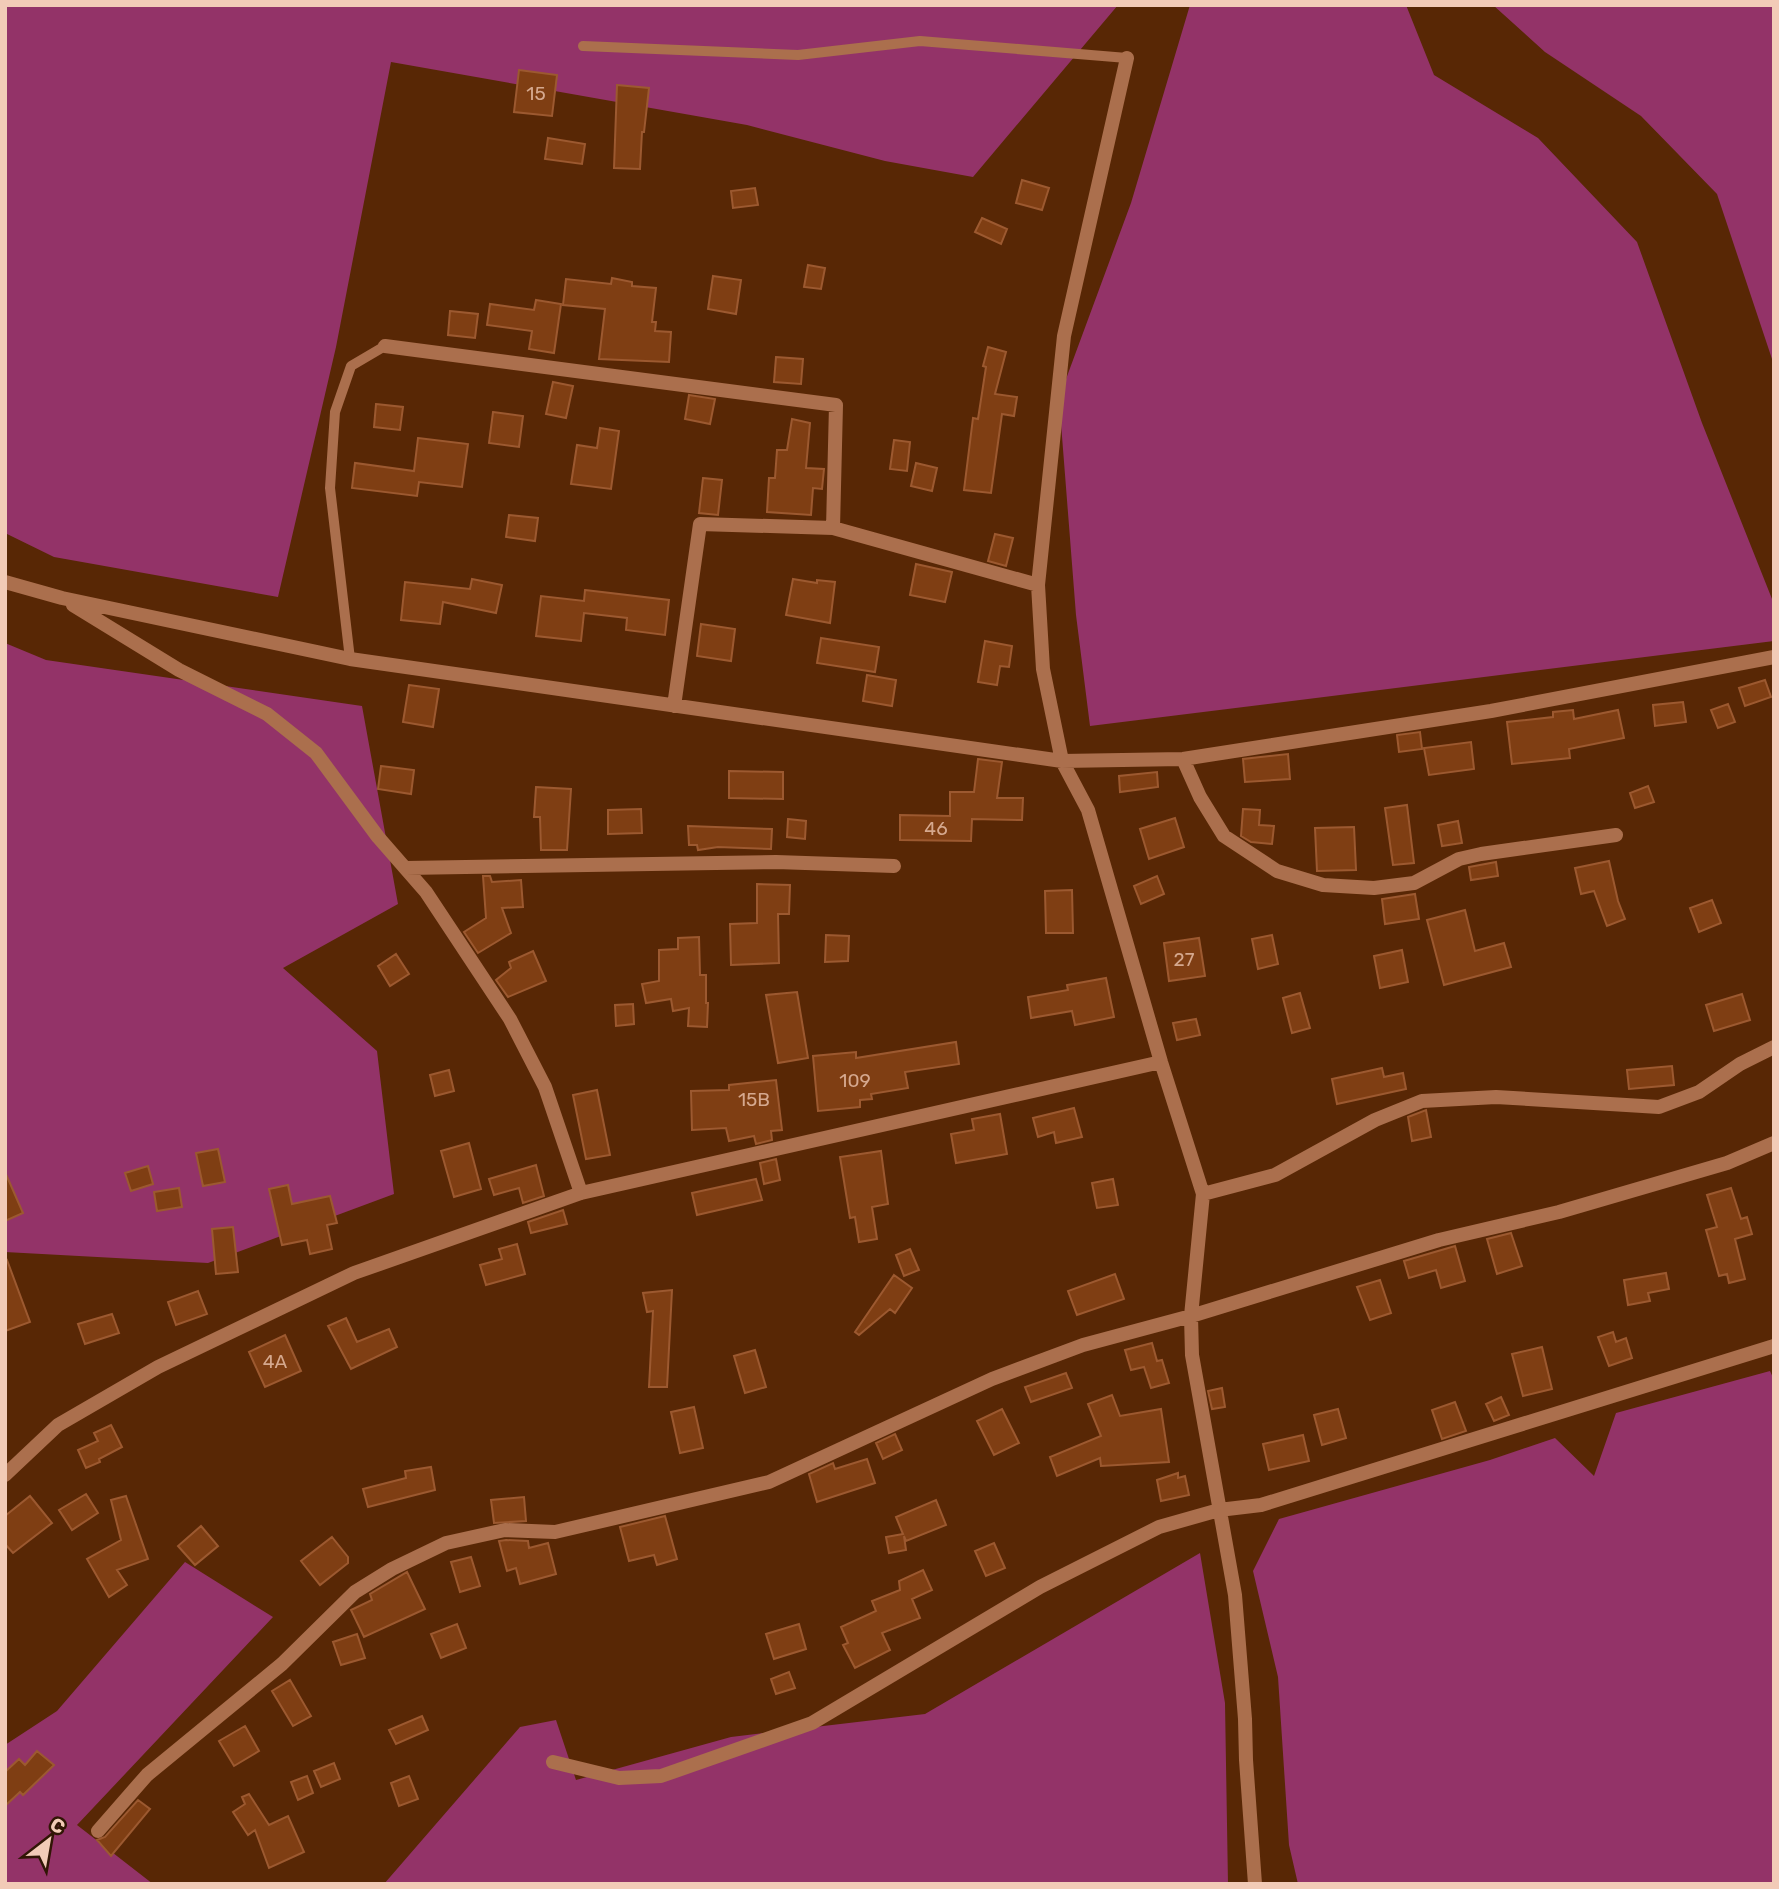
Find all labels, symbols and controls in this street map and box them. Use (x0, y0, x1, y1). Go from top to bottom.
house number: 15 (526, 82, 546, 105)
house number: 46 (924, 817, 948, 840)
house number: 27 (1174, 948, 1195, 971)
house number: 109 (839, 1069, 871, 1092)
house number: 15В (738, 1088, 770, 1111)
house number: 4А (263, 1350, 288, 1373)
north arrow (14, 1805, 84, 1875)
text: С (46, 1813, 69, 1839)

